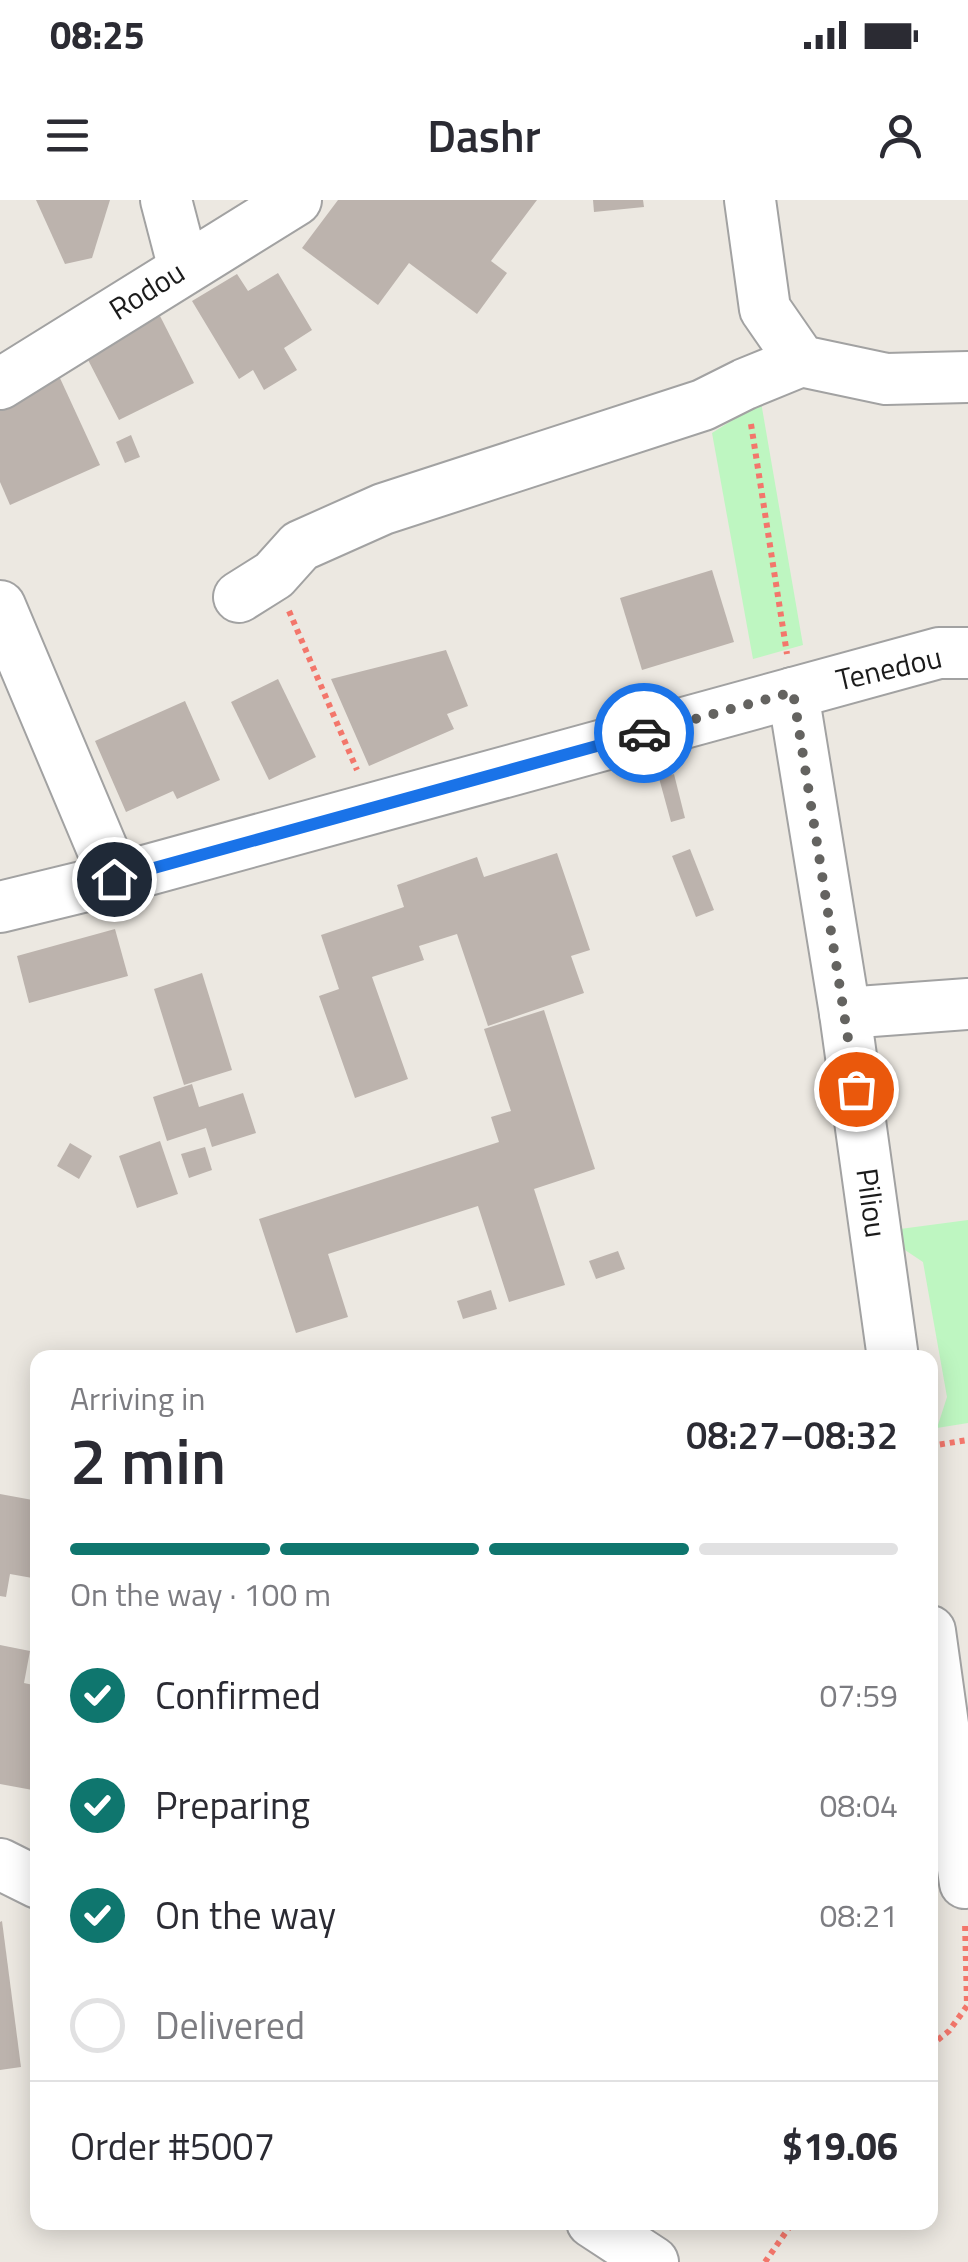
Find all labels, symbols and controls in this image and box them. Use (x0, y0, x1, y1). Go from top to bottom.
text: 08:25 (50, 6, 145, 64)
text: Dashr (427, 101, 541, 169)
icon: menu (40, 108, 95, 163)
icon: person (873, 108, 928, 163)
street label: Rodou (100, 249, 193, 331)
street label: Tenedou (831, 634, 946, 702)
courier (594, 683, 694, 783)
icon: car (617, 706, 672, 761)
pin (72, 837, 157, 922)
icon: home (87, 852, 142, 907)
pin (814, 1047, 899, 1132)
icon: bag (829, 1062, 884, 1117)
street label: Piliou (844, 1165, 900, 1241)
text: Arriving in (70, 1374, 206, 1422)
text: 08:27–08:32 (686, 1406, 898, 1464)
text: 2 min (70, 1410, 226, 1509)
text: On the way · 100 m (70, 1570, 331, 1618)
text: Confirmed (155, 1666, 321, 1724)
icon: check (70, 1668, 125, 1723)
text: 07:59 (819, 1671, 898, 1719)
text: Preparing (155, 1776, 310, 1834)
icon: check (70, 1778, 125, 1833)
text: 08:04 (819, 1781, 898, 1829)
text: On the way (155, 1886, 336, 1944)
icon: check (70, 1888, 125, 1943)
text: 08:21 (819, 1891, 898, 1939)
text: Delivered (155, 1996, 305, 2054)
text: Order #5007 (70, 2117, 275, 2175)
text: $19.06 (782, 2117, 898, 2175)

